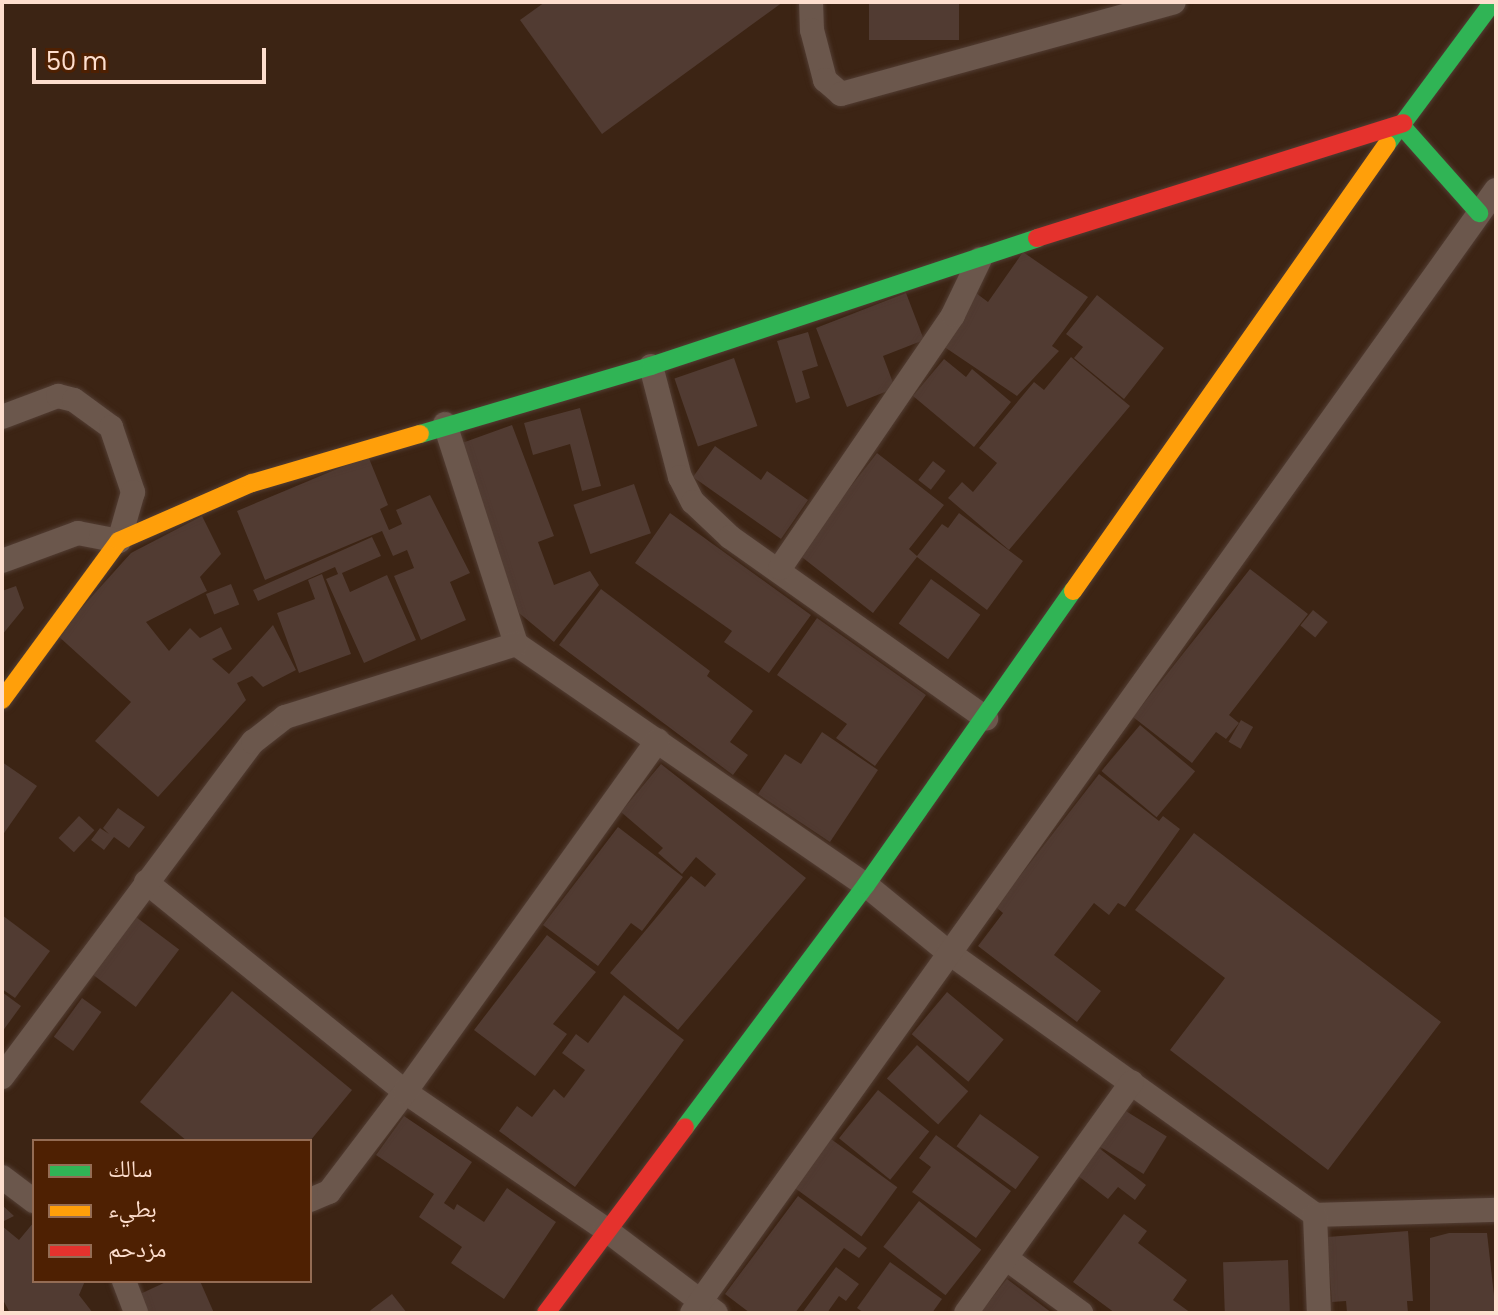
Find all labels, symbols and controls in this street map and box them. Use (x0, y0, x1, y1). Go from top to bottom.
scale bar (36, 32, 270, 82)
text: 50 m (46, 45, 107, 78)
legend (32, 1139, 312, 1283)
text: سالك (108, 1152, 153, 1185)
text: بطيء (108, 1192, 157, 1225)
text: مزدحم (108, 1232, 167, 1265)

